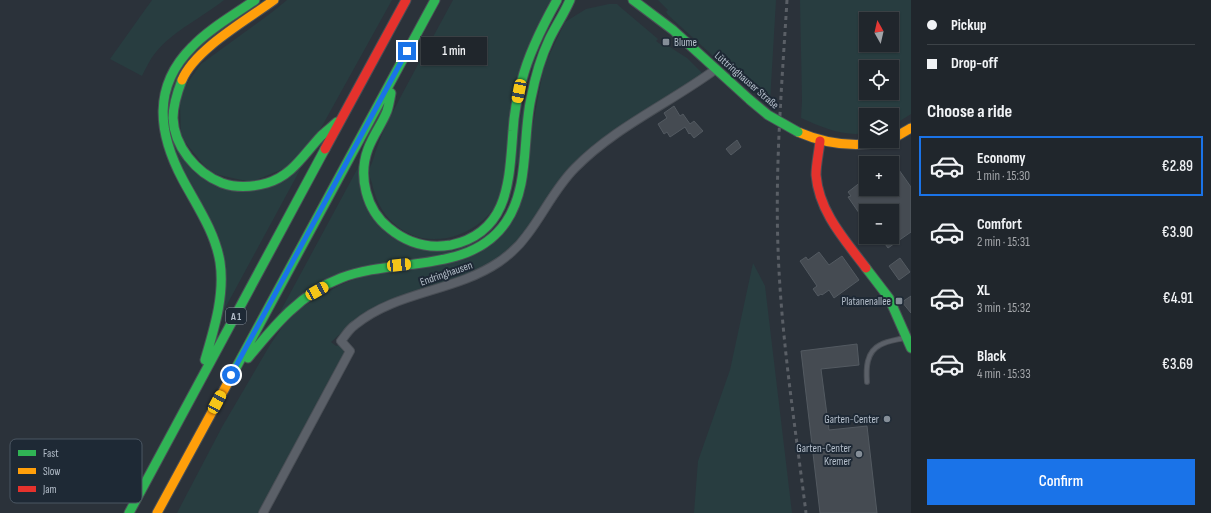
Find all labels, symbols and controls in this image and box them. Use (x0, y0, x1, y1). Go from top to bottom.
north arrow (859, 12, 899, 52)
map controls (859, 12, 899, 244)
text: Pickup (951, 16, 987, 35)
place label: Blume (674, 36, 697, 49)
callout: 1 min (421, 37, 487, 65)
marker: Blume (661, 37, 671, 47)
route end (398, 42, 416, 60)
text: 1 min (442, 43, 466, 59)
street label: Lüttringhauser Straße (712, 49, 781, 112)
text: Drop-off (951, 54, 998, 73)
button: locate (859, 60, 899, 100)
car (511, 78, 527, 104)
text: Choose a ride (927, 101, 1012, 122)
button: layers (859, 108, 899, 148)
icon: car (929, 148, 965, 184)
text: Economy (977, 149, 1026, 168)
button: + (859, 156, 899, 196)
text: €2.89 (1162, 157, 1193, 176)
text: 1 min · 15:30 (977, 168, 1030, 184)
button: − (859, 204, 899, 244)
icon: car (929, 214, 965, 250)
text: Comfort (977, 215, 1022, 234)
text: €3.90 (1162, 223, 1193, 242)
text: 2 min · 15:31 (977, 234, 1030, 250)
car (386, 258, 412, 272)
street label: Endringhausen (418, 258, 474, 289)
car (304, 280, 330, 302)
icon: car (929, 280, 965, 316)
text: XL (977, 281, 990, 300)
text: €4.91 (1163, 289, 1193, 308)
place label: Platanenallee (842, 295, 891, 308)
marker: Platanenallee (894, 296, 904, 306)
text: 3 min · 15:32 (977, 300, 1031, 316)
road number: A 1 (226, 308, 246, 324)
icon: car (929, 346, 965, 382)
text: Black (977, 347, 1006, 366)
text: €3.69 (1162, 355, 1193, 374)
route start (222, 366, 240, 384)
text: 4 min · 15:33 (977, 366, 1031, 382)
car (206, 389, 228, 415)
place label: Garten-Center (824, 413, 879, 426)
marker: Garten-Center (882, 414, 892, 424)
legend (10, 439, 142, 503)
place label: Garten-Center Kremer (796, 442, 851, 468)
text: Fast (43, 447, 59, 460)
marker: Garten-Center Kremer (854, 449, 864, 459)
button: Confirm (927, 459, 1195, 505)
text: Slow (43, 465, 60, 478)
text: Jam (42, 483, 57, 496)

